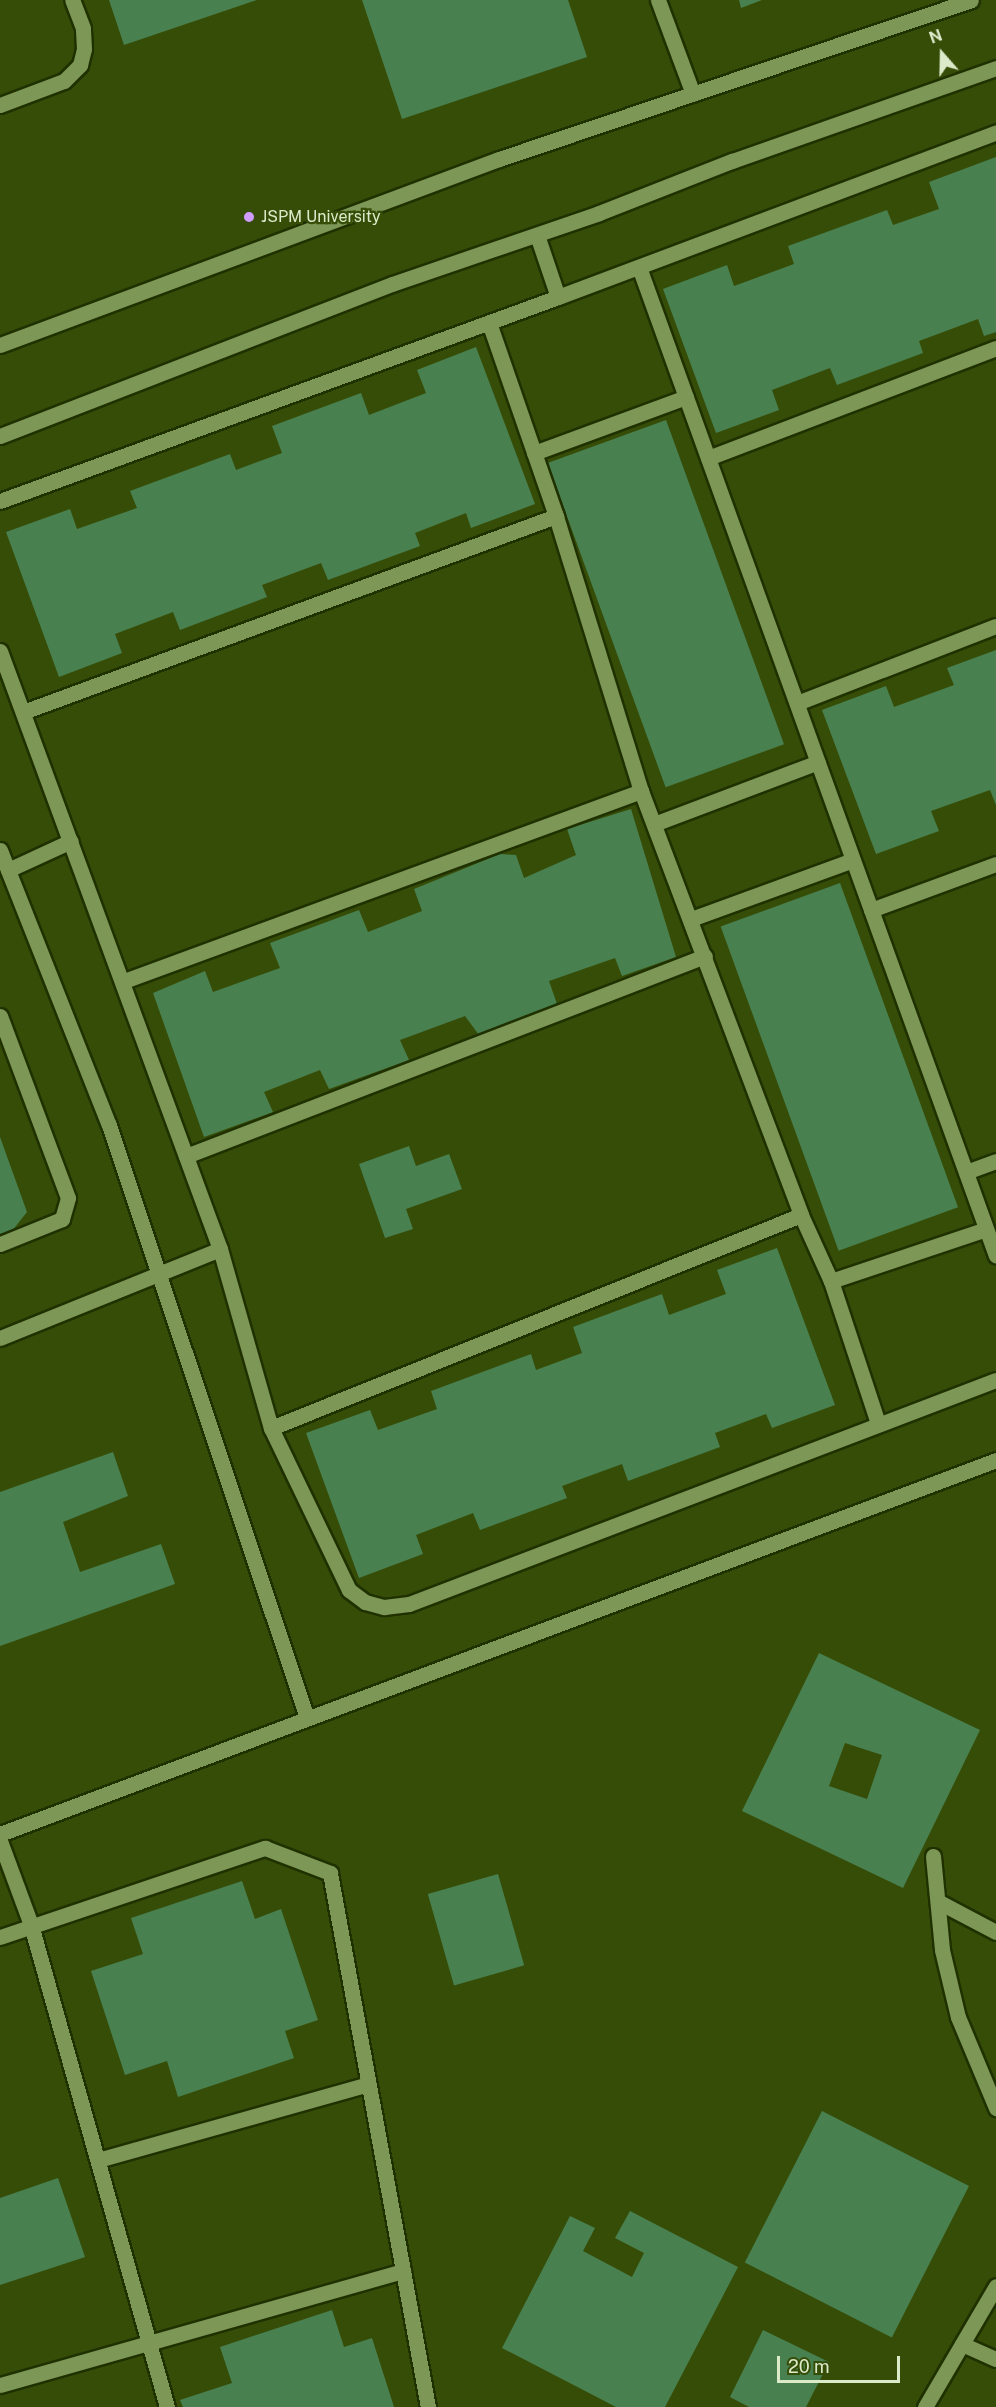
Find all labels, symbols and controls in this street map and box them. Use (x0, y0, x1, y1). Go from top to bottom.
north arrow (912, 24, 972, 84)
text: N (927, 26, 945, 48)
place label: JSPM University (261, 207, 381, 227)
marker: JSPM University (242, 210, 256, 224)
scale bar (780, 2344, 903, 2382)
text: 20 m (788, 2356, 830, 2377)

